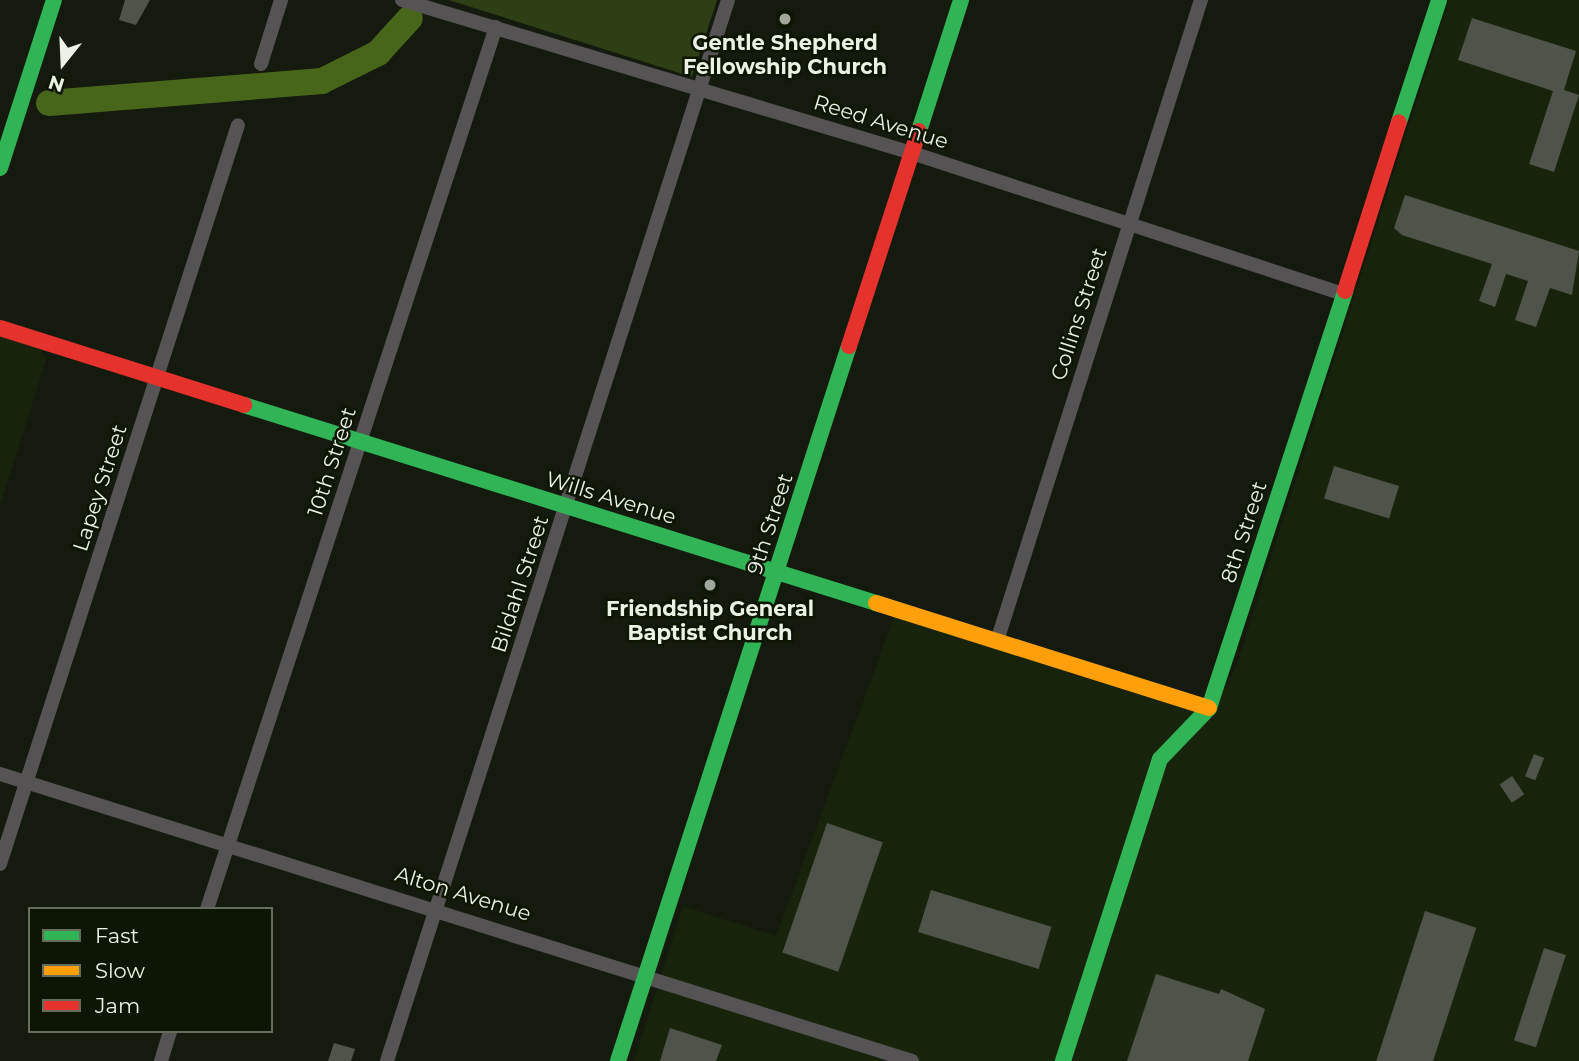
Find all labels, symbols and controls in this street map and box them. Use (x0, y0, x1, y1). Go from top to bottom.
marker: Gentle Shepherd Fellowship Church (777, 11, 793, 27)
north arrow (28, 28, 98, 98)
place label: Gentle Shepherd Fellowship Church (683, 30, 887, 80)
text: N (46, 70, 67, 97)
street label: Reed Avenue (811, 90, 951, 154)
street label: Collins Street (1046, 245, 1112, 383)
street label: 10th Street (302, 404, 362, 520)
street label: Lapey Street (68, 421, 132, 555)
street label: Wills Avenue (543, 466, 679, 530)
street label: 9th Street (742, 470, 798, 578)
street label: 8th Street (1216, 478, 1272, 586)
street label: Bildahl Street (486, 512, 554, 656)
marker: Friendship General Baptist Church (702, 577, 718, 593)
place label: Friendship General Baptist Church (606, 596, 814, 646)
street label: Alton Avenue (392, 861, 534, 927)
legend (28, 907, 273, 1033)
text: Fast (95, 923, 139, 948)
text: Slow (95, 958, 145, 983)
text: Jam (95, 993, 140, 1018)

